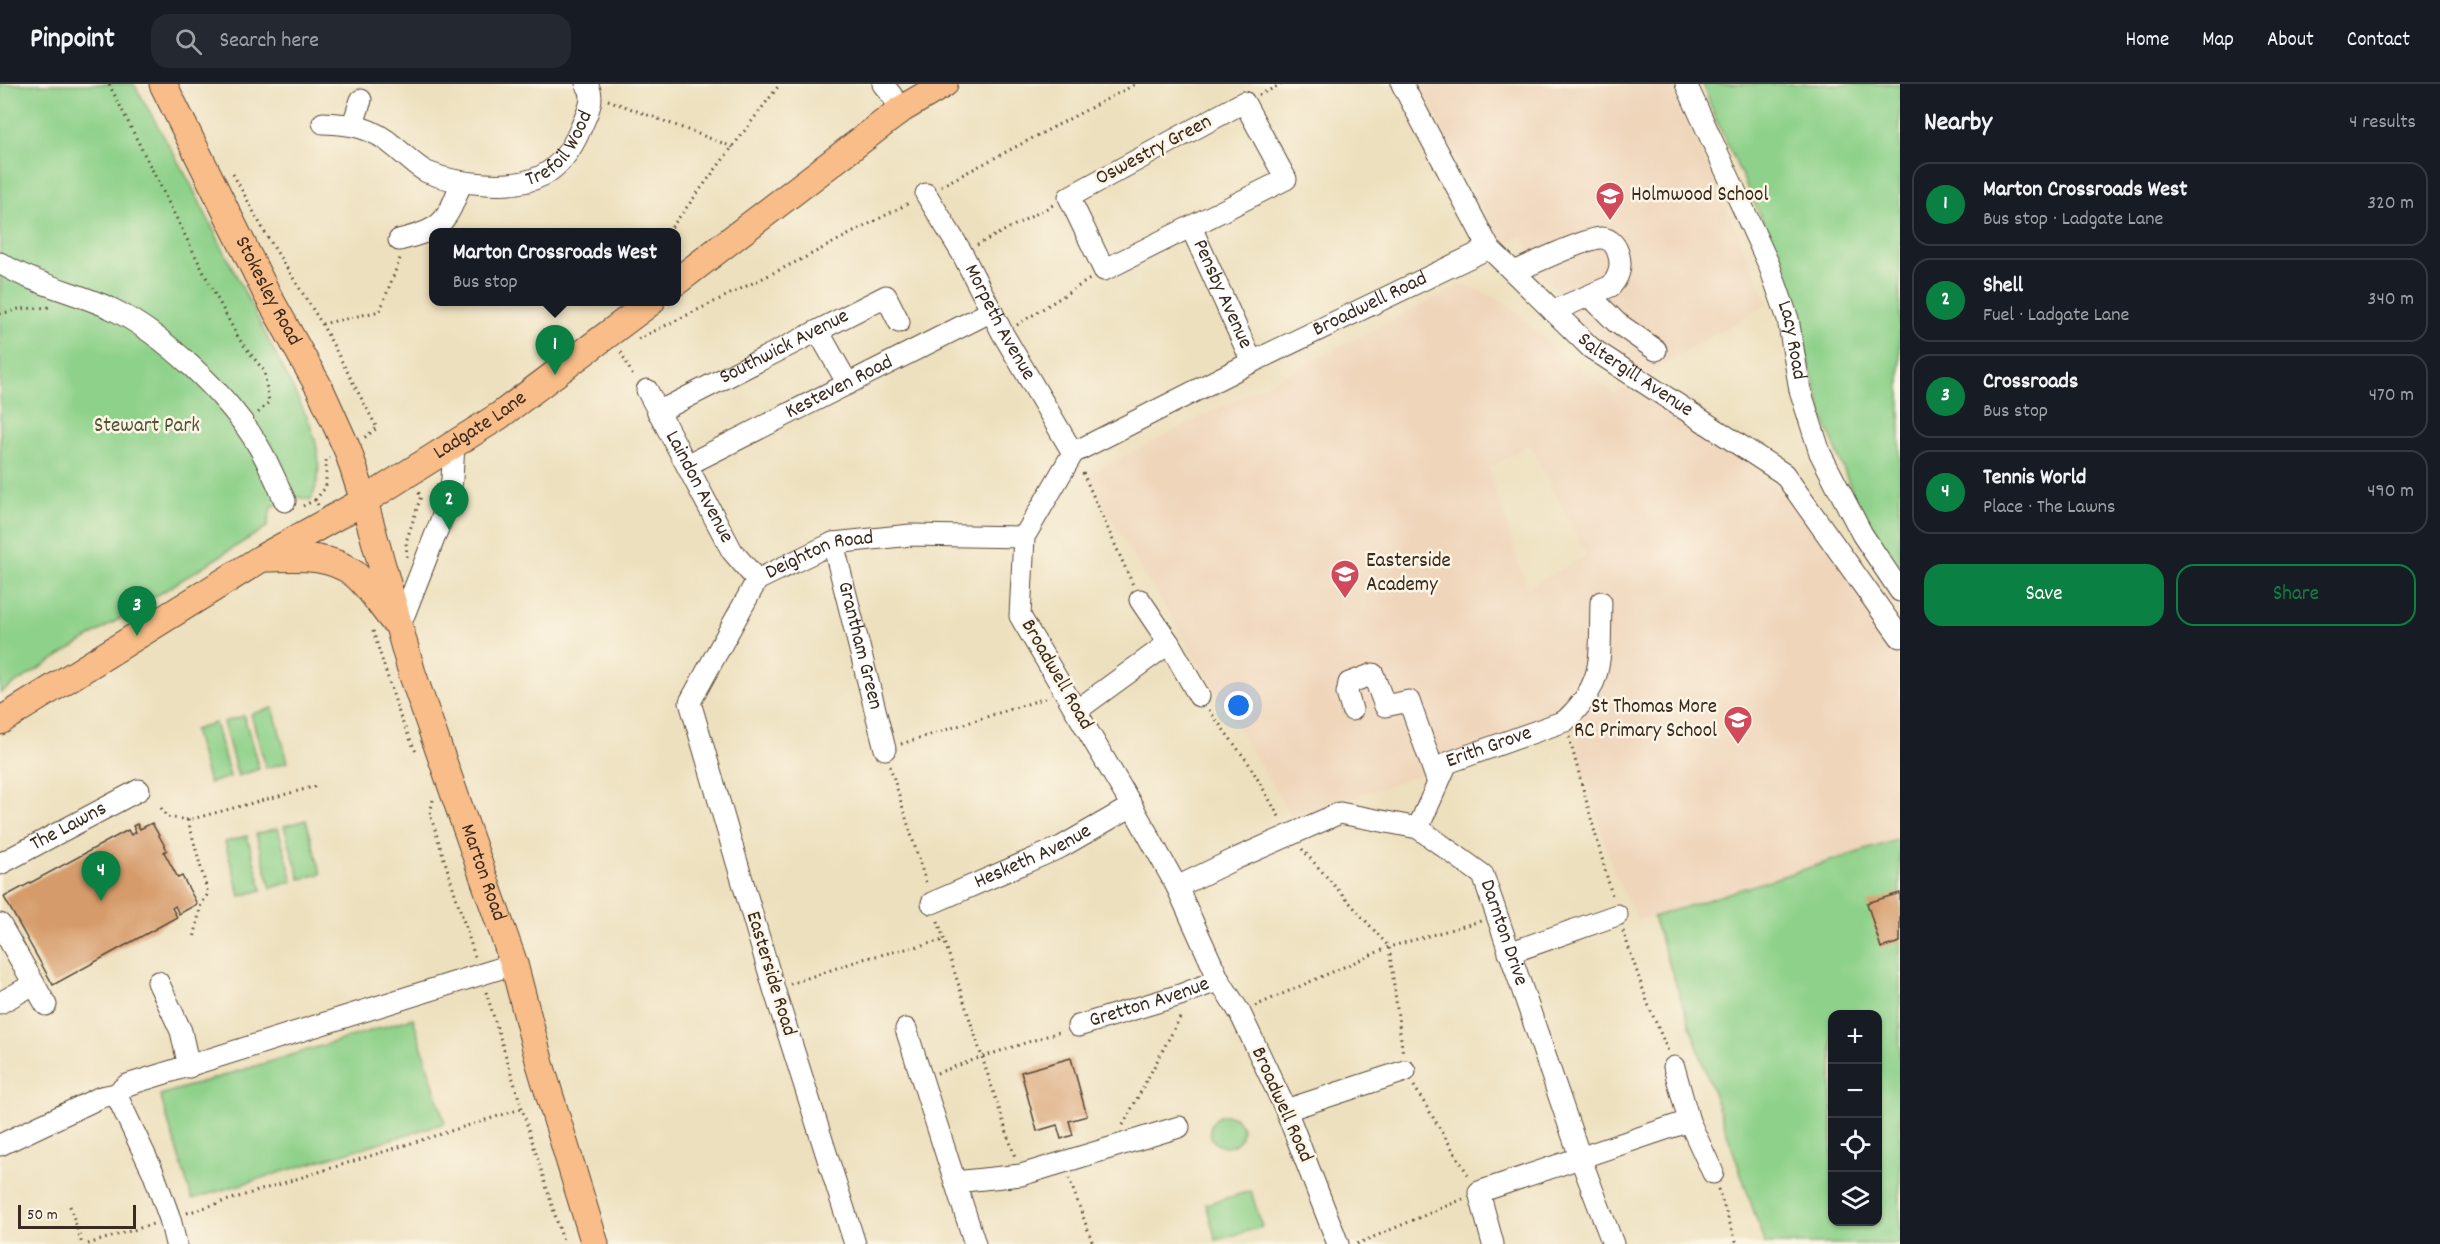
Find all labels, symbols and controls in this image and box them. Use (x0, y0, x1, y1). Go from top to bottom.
search box (151, 14, 571, 68)
text: Pinpoint (30, 21, 115, 61)
icon: search (172, 25, 205, 58)
text: Search here (220, 26, 319, 57)
text: Home (2125, 26, 2169, 56)
text: Map (2202, 26, 2234, 56)
text: About (2267, 26, 2314, 56)
text: Contact (2347, 26, 2410, 56)
text: Nearby (1924, 105, 1992, 142)
street label: Trefoil Wood (522, 106, 602, 196)
street label: Oswestry Green (1090, 108, 1218, 194)
text: 4 results (2349, 109, 2416, 137)
text: Marton Crossroads West (1983, 175, 2187, 206)
school or university icon: Holmwood School (1594, 180, 1626, 222)
place label: Holmwood School (1631, 181, 1768, 211)
text: 1 (1943, 190, 1948, 218)
text: 320 m (2367, 190, 2414, 218)
text: Bus stop · Ladgate Lane (1983, 206, 2163, 234)
popup (429, 228, 681, 306)
street label: Stokesley Road (226, 231, 308, 352)
street label: Pensby Avenue (1184, 235, 1259, 354)
text: Marton Crossroads West (453, 238, 657, 269)
street label: Morpeth Avenue (955, 259, 1042, 387)
street label: Broadwell Road (1308, 265, 1433, 345)
text: Bus stop (453, 269, 518, 297)
text: Shell (1983, 271, 2023, 302)
text: 2 (1941, 286, 1950, 314)
text: 340 m (2368, 286, 2414, 314)
street label: Lacy Road (1768, 297, 1813, 382)
street label: Southwick Avenue (715, 302, 855, 393)
text: Fuel · Ladgate Lane (1983, 302, 2129, 330)
pin: 1 (536, 326, 574, 375)
street label: Saltergill Avenue (1569, 326, 1699, 425)
street label: Kesteven Road (781, 348, 898, 428)
text: Crossroads (1983, 367, 2078, 398)
text: 3 (1941, 382, 1950, 410)
text: 470 m (2369, 382, 2414, 410)
street label: Ladgate Lane (428, 385, 534, 468)
text: Bus stop (1983, 398, 2048, 426)
park label: Stewart Park (94, 412, 200, 442)
street label: Laindon Avenue (656, 426, 740, 549)
text: Tennis World (1983, 463, 2086, 494)
text: 4 (1941, 478, 1950, 506)
text: 490 m (2367, 478, 2414, 506)
pin: 2 (430, 480, 468, 530)
text: Place · The Lawns (1983, 494, 2115, 522)
street label: Deighton Road (761, 524, 875, 589)
place label: Easterside Academy (1366, 547, 1451, 601)
school or university icon: Easterside Academy (1329, 558, 1361, 600)
button: Save (1924, 564, 2164, 626)
button: Share (2176, 564, 2416, 626)
street label: Grantham Green (828, 579, 890, 713)
pin: 3 (118, 586, 156, 636)
street label: Broadwell Road (1012, 614, 1100, 736)
your location (1224, 691, 1253, 720)
place label: St Thomas More RC Primary School (1574, 693, 1717, 747)
school or university icon: St Thomas More RC Primary School (1722, 704, 1754, 746)
street label: Erith Grove (1442, 719, 1536, 777)
street label: The Lawns (25, 795, 112, 860)
street label: Hesketh Avenue (970, 817, 1098, 898)
street label: Marton Road (451, 820, 513, 925)
pin: 4 (82, 852, 120, 901)
street label: Darnton Drive (1471, 876, 1535, 990)
street label: Easterside Road (737, 908, 803, 1040)
street label: Gretton Avenue (1086, 970, 1214, 1037)
map controls (1828, 1010, 1882, 1226)
button: + (1828, 1010, 1882, 1064)
street label: Broadwell Road (1242, 1042, 1320, 1168)
button: − (1828, 1064, 1882, 1118)
button: locate (1828, 1118, 1882, 1172)
button: layers (1828, 1172, 1882, 1226)
scale bar (18, 1202, 136, 1230)
text: 50 m (27, 1204, 58, 1227)

